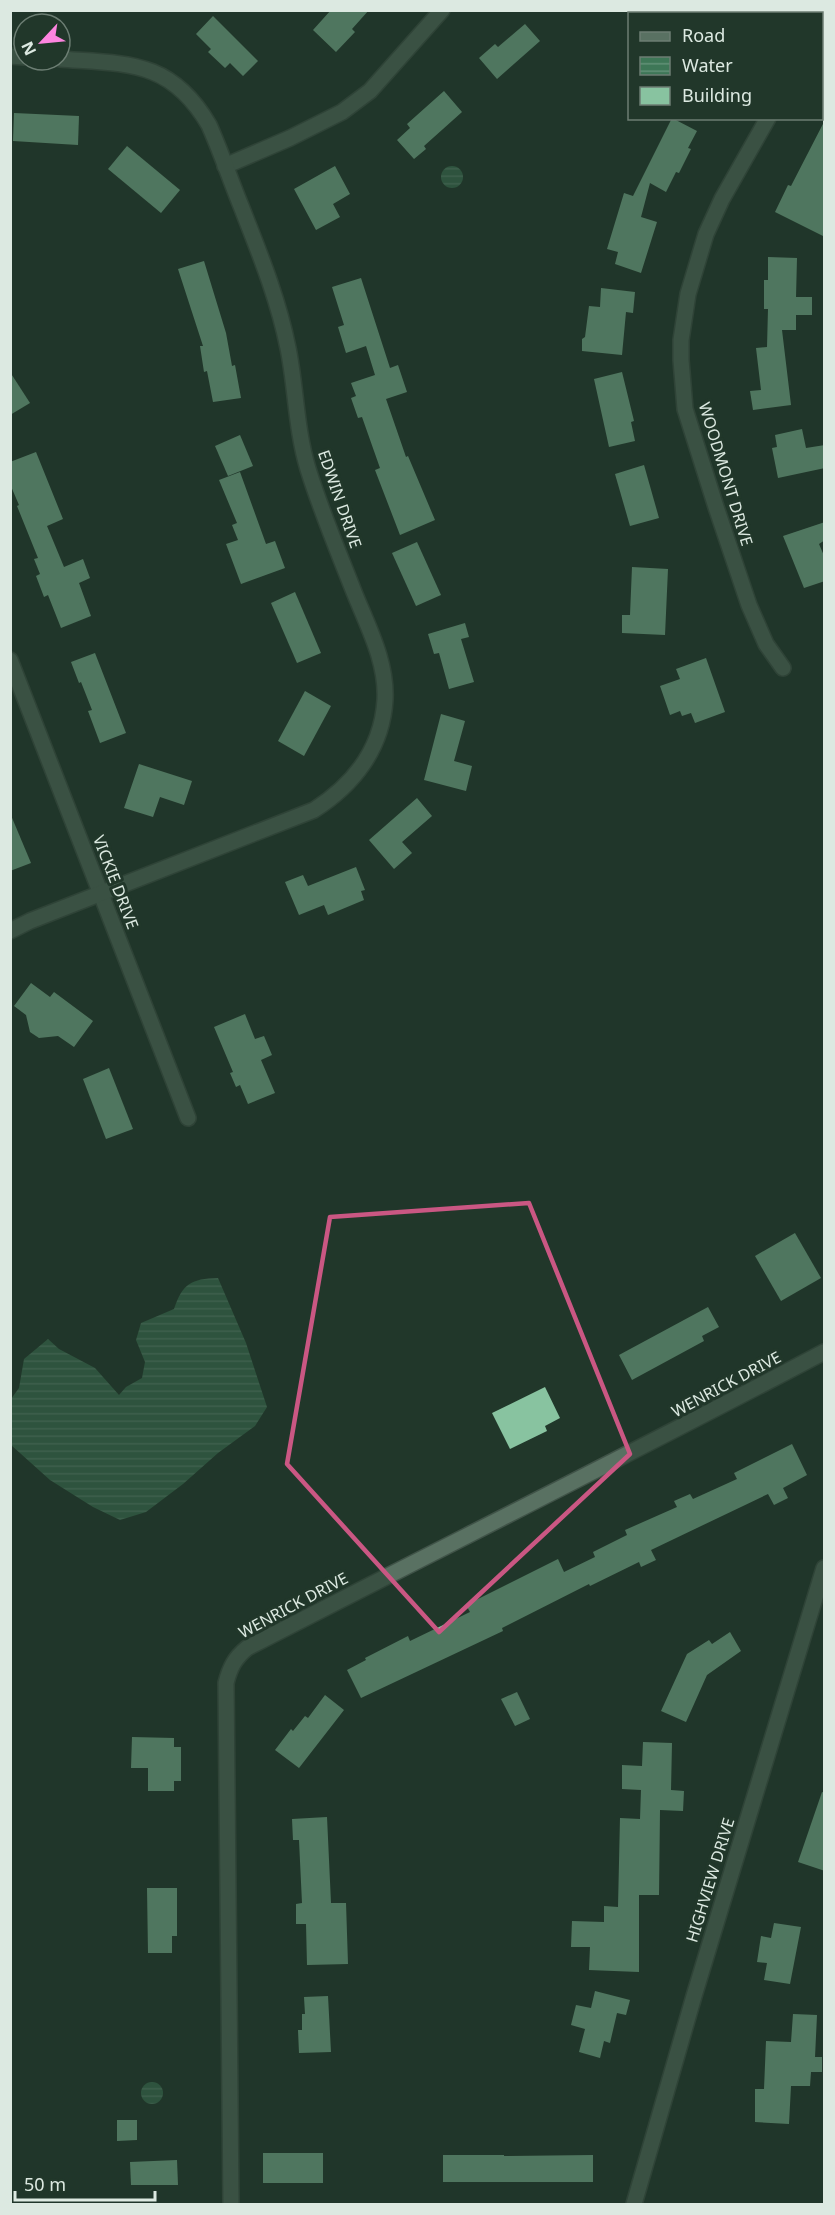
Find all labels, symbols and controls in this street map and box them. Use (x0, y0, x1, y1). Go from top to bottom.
north arrow (12, 12, 72, 72)
legend (628, 12, 823, 120)
text: Road (682, 23, 725, 47)
text: N (16, 38, 41, 59)
text: Water (682, 53, 733, 77)
text: Building (682, 83, 752, 107)
street label: WOODMONT DRIVE (694, 399, 758, 549)
street label: EDWIN DRIVE (313, 447, 367, 551)
street label: VICKIE DRIVE (88, 832, 144, 932)
street label: WENRICK DRIVE (667, 1346, 785, 1422)
street label: WENRICK DRIVE (234, 1567, 352, 1643)
street label: HIGHVIEW DRIVE (681, 1815, 739, 1945)
scale bar (15, 2164, 154, 2202)
text: 50 m (24, 2172, 66, 2196)

